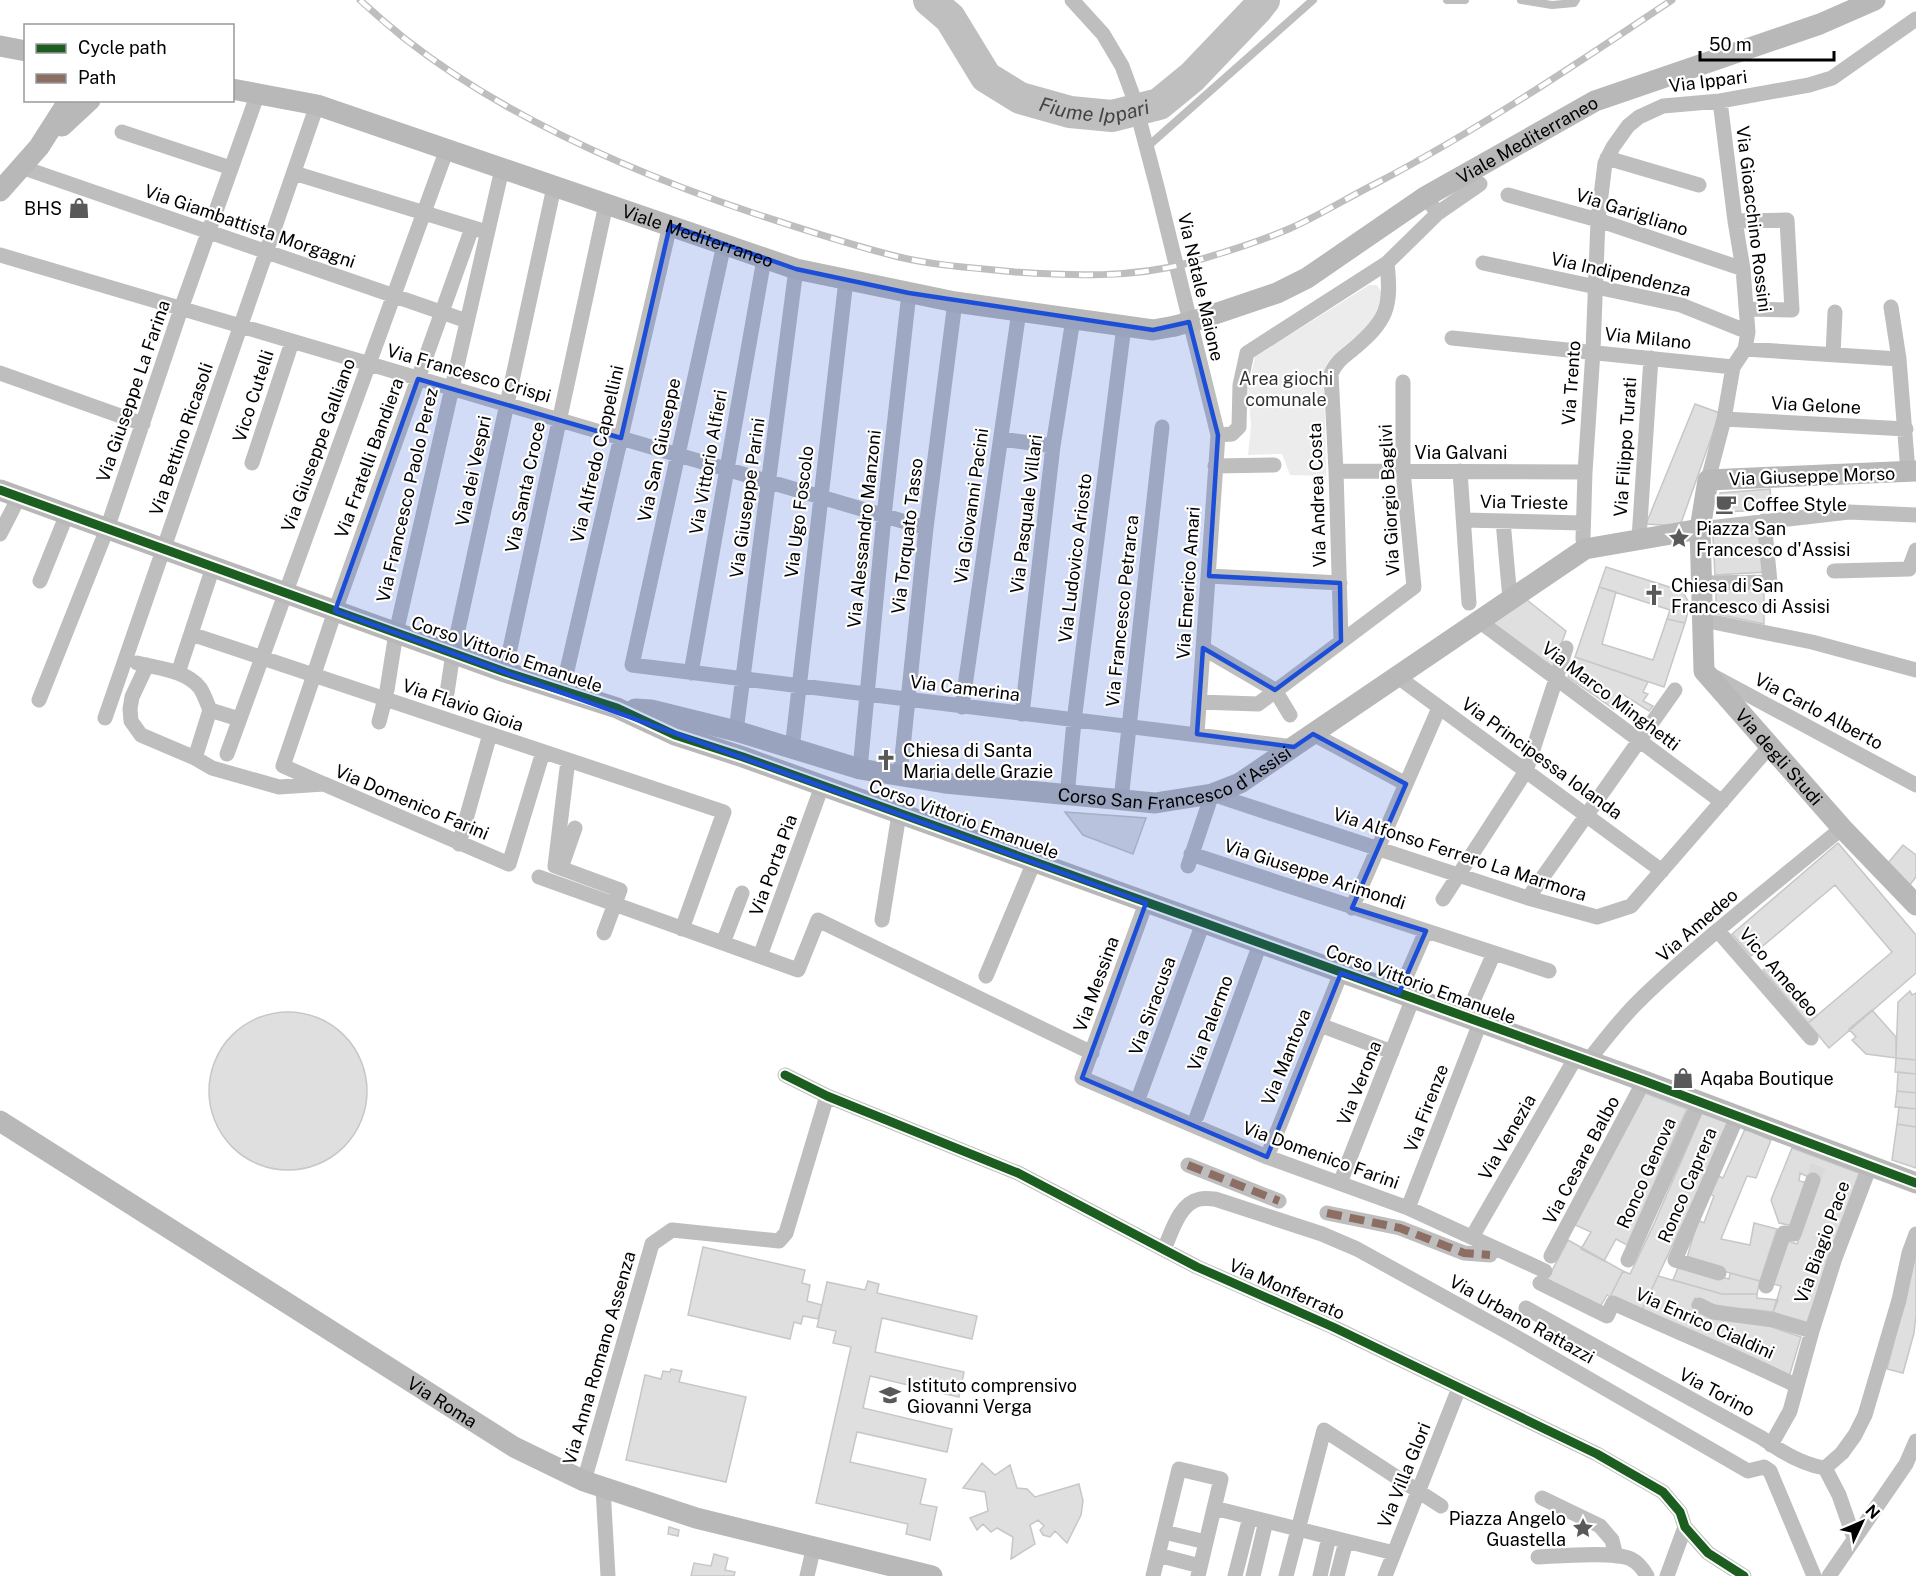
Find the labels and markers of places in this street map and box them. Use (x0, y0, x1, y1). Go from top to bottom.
shop icon: BHS (67, 196, 91, 220)
place label: BHS (24, 198, 62, 219)
cafe icon: Coffee Style (1714, 492, 1738, 516)
place label: Coffee Style (1743, 494, 1847, 515)
place label: Piazza San Francesco d'Assisi (1696, 518, 1850, 560)
place icon: Piazza San Francesco d'Assisi (1667, 526, 1691, 550)
place label: Chiesa di San Francesco di Assisi (1671, 575, 1830, 617)
church icon: Chiesa di San Francesco di Assisi (1642, 583, 1666, 607)
place label: Chiesa di Santa Maria delle Grazie (903, 740, 1053, 782)
church icon: Chiesa di Santa Maria delle Grazie (874, 748, 898, 772)
shop icon: Aqaba Boutique (1671, 1066, 1695, 1090)
place label: Aqaba Boutique (1700, 1068, 1834, 1089)
place label: Istituto comprensivo Giovanni Verga (907, 1375, 1077, 1417)
school or university icon: Istituto comprensivo Giovanni Verga (878, 1383, 902, 1407)
place label: Piazza Angelo Guastella (1449, 1508, 1566, 1550)
place icon: Piazza Angelo Guastella (1571, 1516, 1595, 1540)

